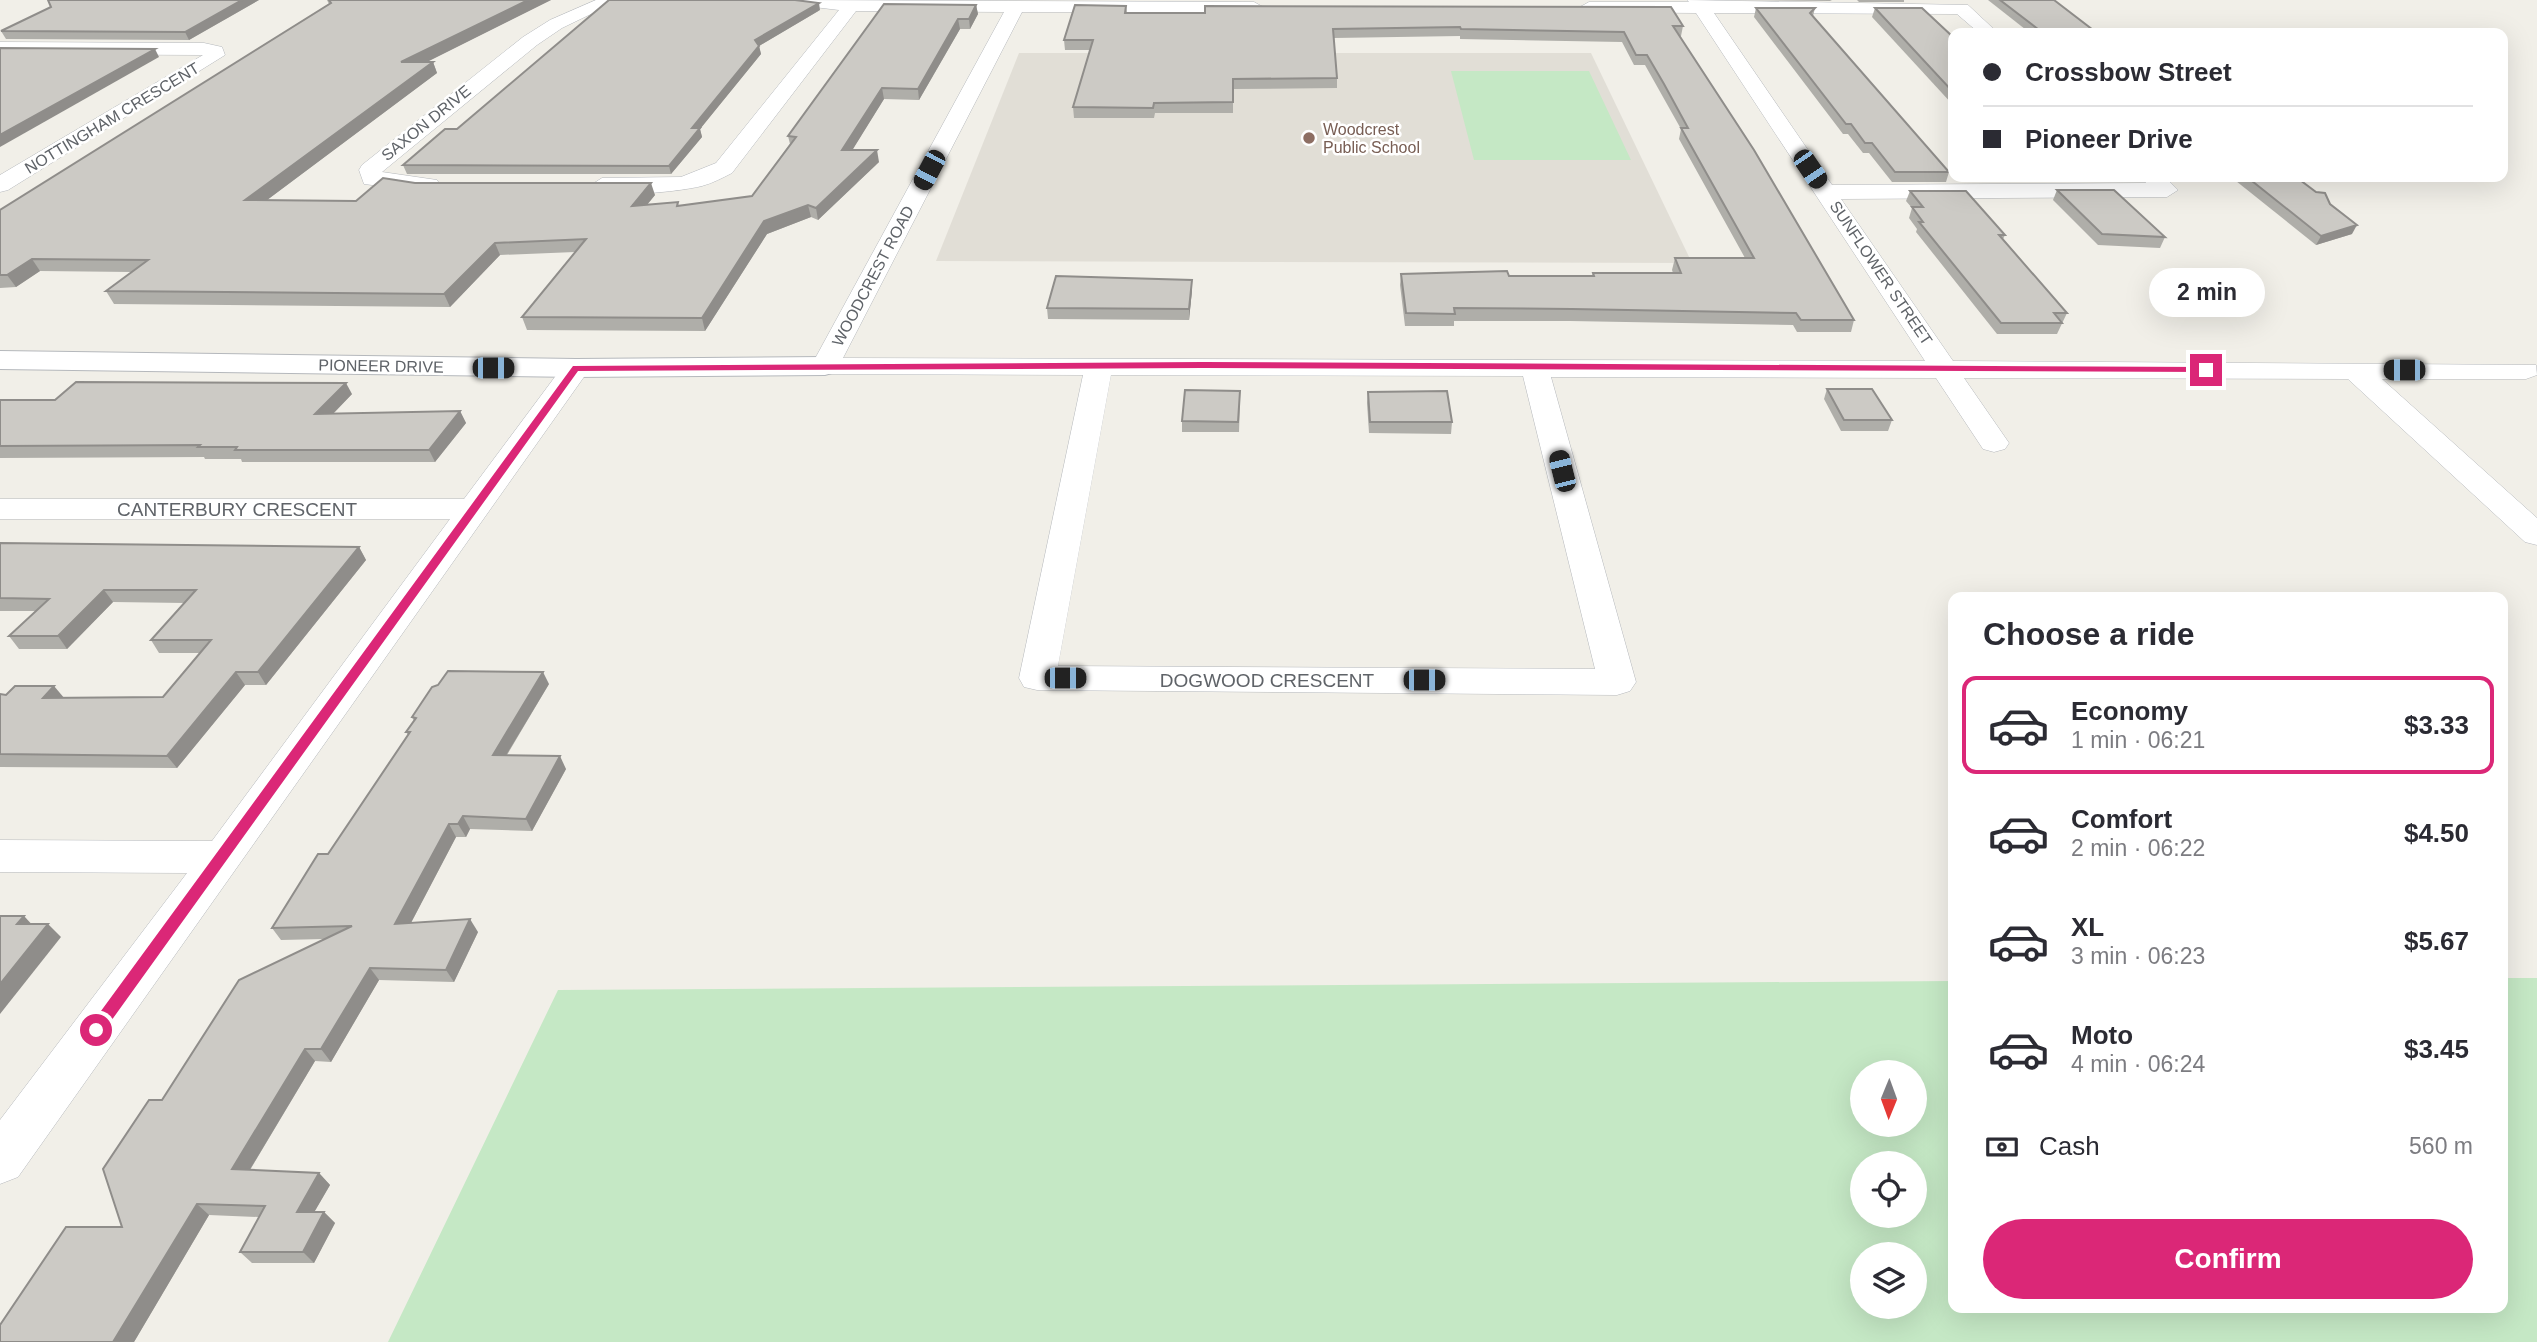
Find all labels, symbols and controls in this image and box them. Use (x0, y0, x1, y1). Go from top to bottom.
text: Crossbow Street (2025, 57, 2232, 87)
street label: NOTTINGHAM CRESCENT (22, 59, 202, 177)
street label: SAXON DRIVE (378, 82, 474, 164)
place label: Woodcrest Public School (1323, 121, 1420, 156)
text: Pioneer Drive (2025, 124, 2193, 154)
marker: Woodcrest Public School (1301, 130, 1317, 146)
car (1790, 146, 1831, 192)
car (910, 147, 949, 193)
street label: SUNFLOWER STREET (1826, 198, 1936, 348)
street label: WOODCREST ROAD (829, 203, 917, 349)
callout: 2 min (2148, 268, 2264, 318)
text: 2 min (2177, 279, 2237, 305)
route end (2190, 354, 2222, 386)
street label: PIONEER DRIVE (318, 356, 444, 376)
car (473, 358, 515, 379)
car (2384, 360, 2426, 381)
car (1547, 448, 1578, 494)
street label: CANTERBURY CRESCENT (117, 499, 357, 520)
text: Choose a ride (1983, 616, 2195, 652)
car (1045, 668, 1087, 689)
street label: DOGWOOD CRESCENT (1160, 670, 1375, 691)
car (1404, 670, 1446, 691)
icon: car (1987, 694, 2050, 757)
text: Economy (2071, 696, 2188, 726)
text: $3.33 (2404, 710, 2469, 740)
text: 1 min · 06:21 (2071, 727, 2205, 753)
icon: car (1987, 802, 2050, 865)
text: Comfort (2071, 804, 2172, 834)
text: $4.50 (2404, 818, 2469, 848)
text: 2 min · 06:22 (2071, 835, 2205, 861)
icon: car (1987, 910, 2050, 973)
text: XL (2071, 912, 2104, 942)
text: $5.67 (2404, 926, 2469, 956)
text: 3 min · 06:23 (2071, 943, 2205, 969)
route start (80, 1014, 112, 1046)
icon: car (1987, 1018, 2050, 1081)
text: Moto (2071, 1020, 2133, 1050)
text: $3.45 (2404, 1034, 2469, 1064)
text: 4 min · 06:24 (2071, 1051, 2205, 1077)
north arrow (1850, 1060, 1927, 1138)
map controls (1850, 1060, 1927, 1319)
icon: cash (1983, 1128, 2021, 1166)
text: Cash (2039, 1131, 2100, 1161)
text: 560 m (2409, 1133, 2473, 1159)
button: locate (1850, 1151, 1927, 1228)
button: Confirm (1983, 1219, 2473, 1299)
button: layers (1850, 1242, 1927, 1319)

